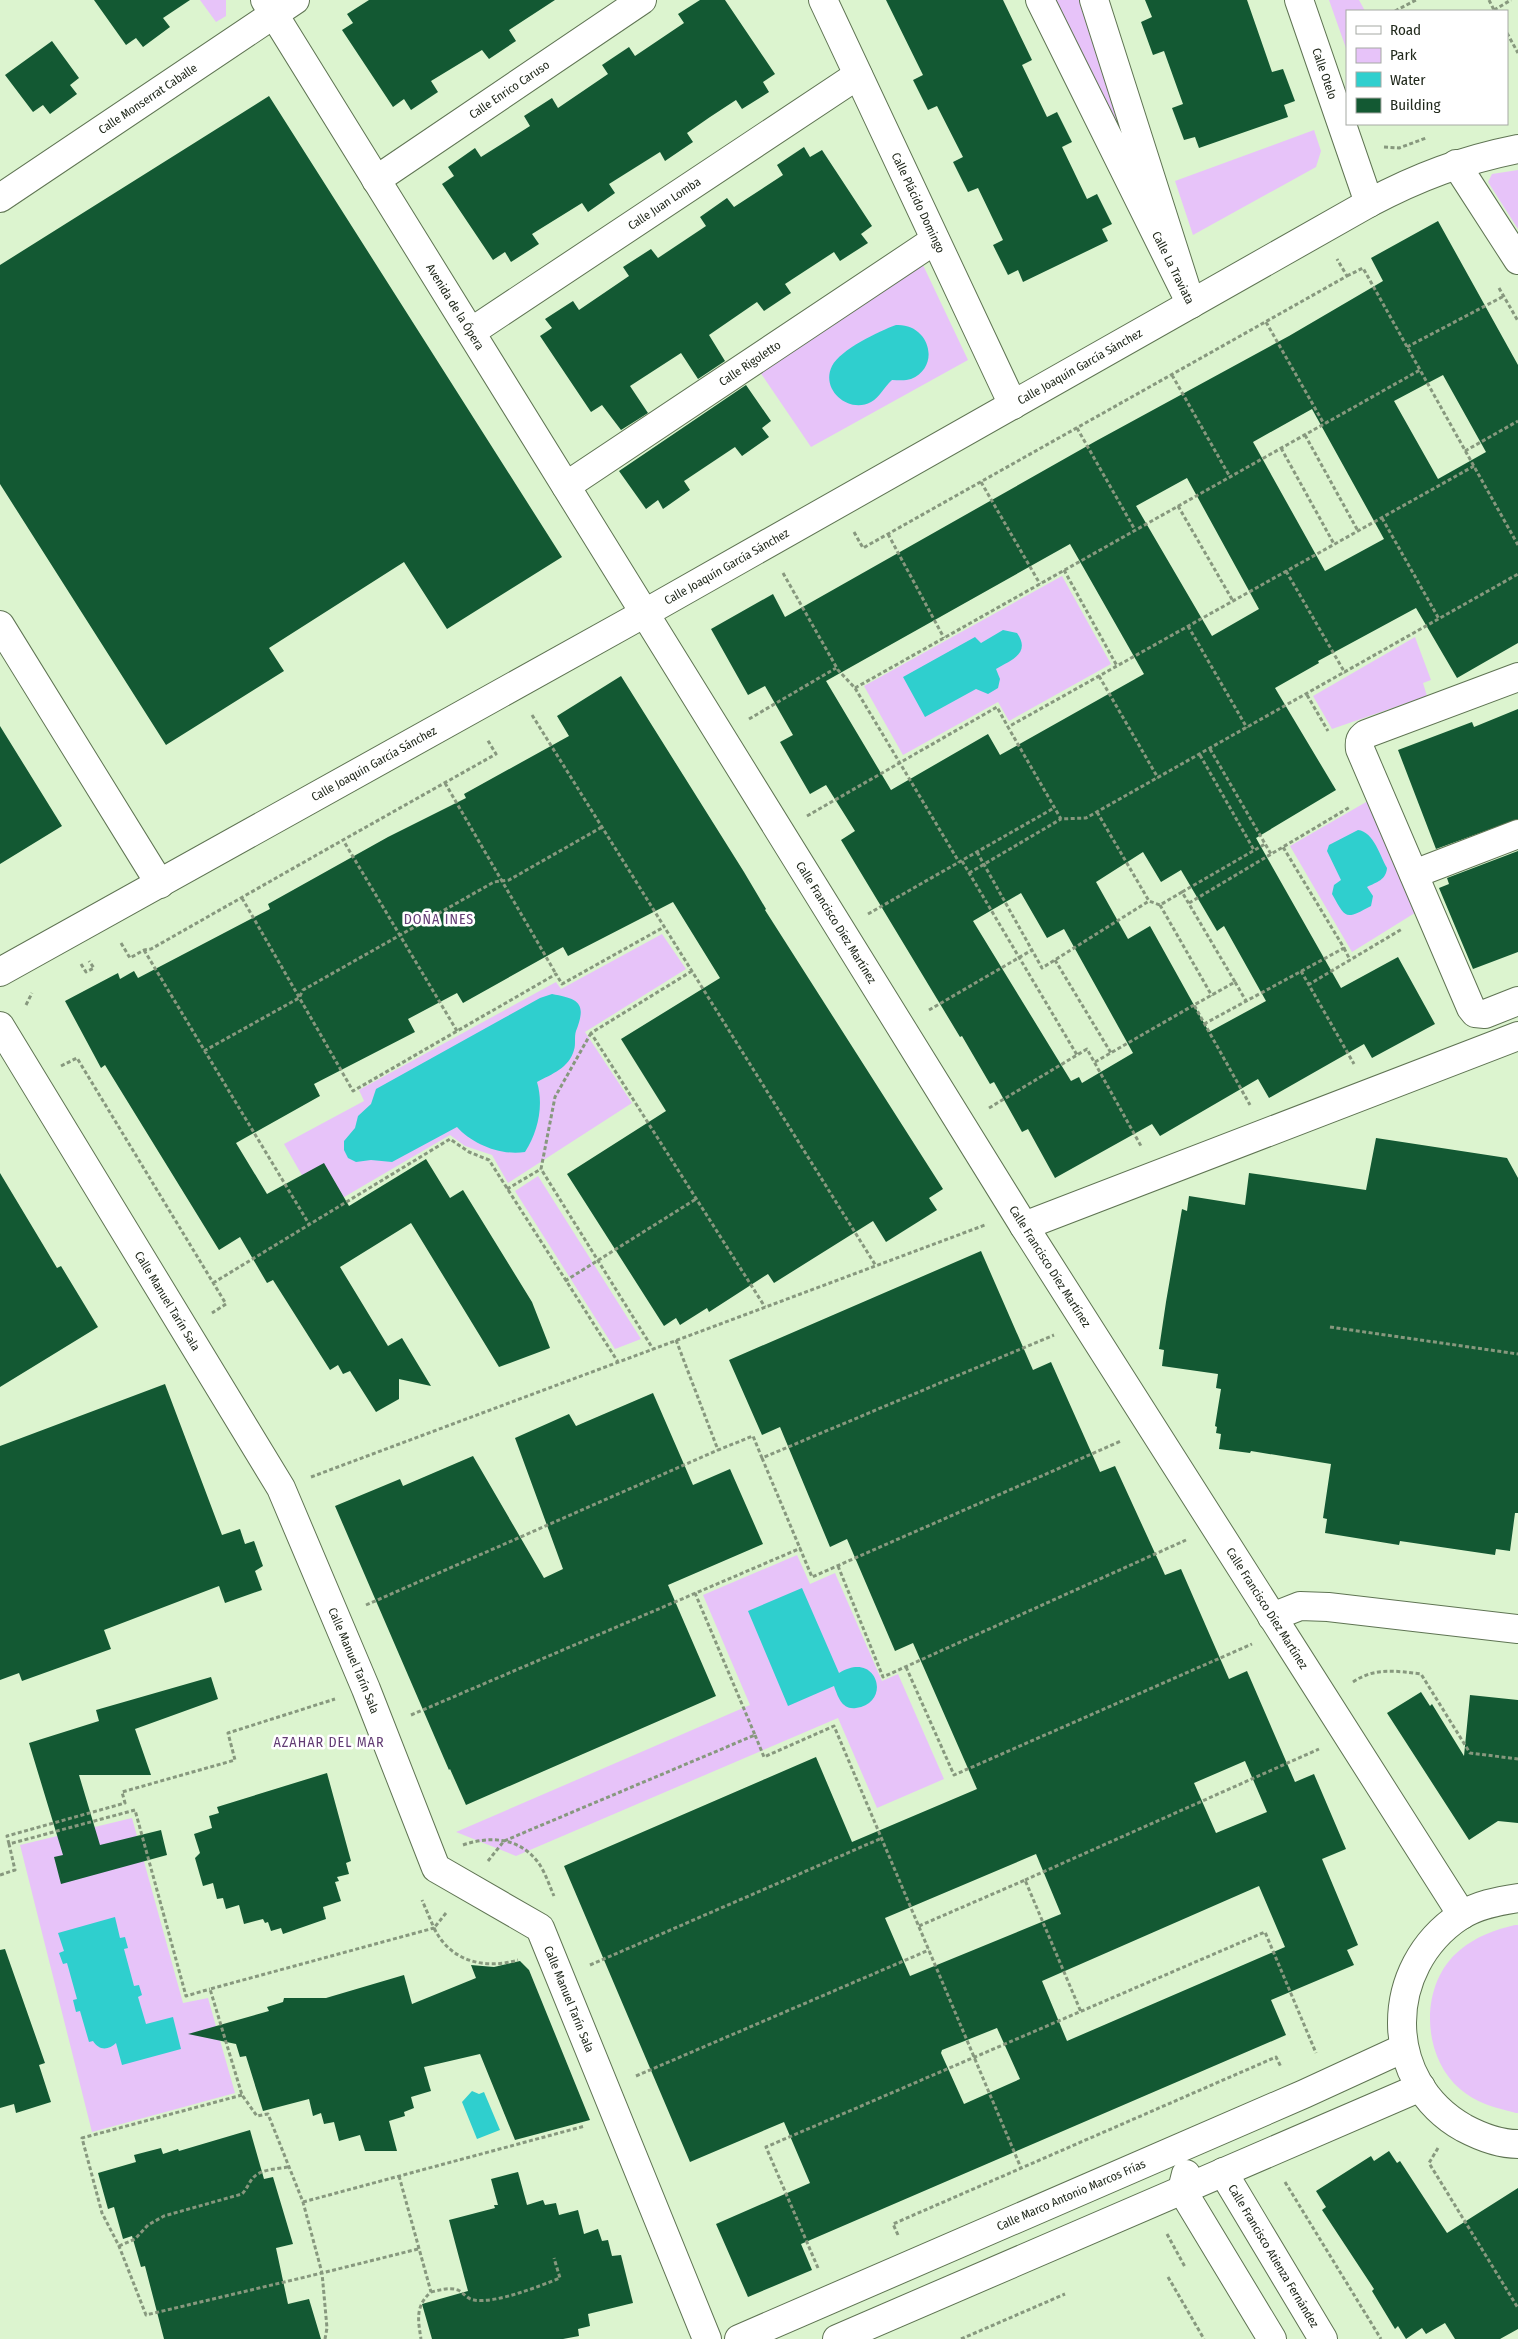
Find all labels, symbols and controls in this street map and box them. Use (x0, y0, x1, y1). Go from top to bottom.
legend (1346, 10, 1508, 125)
text: Road (1390, 21, 1421, 39)
street label: Calle Otelo (1309, 46, 1340, 101)
text: Park (1390, 46, 1417, 64)
street label: Calle Enrico Caruso (467, 58, 552, 122)
street label: Calle Monserrat Caballe (96, 61, 200, 137)
text: Water (1390, 71, 1426, 89)
text: Building (1390, 96, 1441, 114)
street label: Calle Plácido Domingo (889, 150, 948, 255)
street label: Calle Juan Lomba (625, 174, 703, 233)
street label: Calle La Traviata (1149, 229, 1197, 307)
street label: Avenida de la Ópera (423, 261, 487, 353)
street label: Calle Joaquín García Sánchez (1015, 326, 1145, 408)
street label: Calle Rigoletto (716, 338, 783, 389)
street label: Calle Joaquín García Sánchez (662, 526, 792, 608)
street label: Calle Joaquín García Sánchez (309, 723, 439, 804)
street label: Calle Francisco Díez Martínez (793, 859, 879, 986)
district label: DOÑA INES (404, 911, 474, 928)
street label: Calle Francisco Díez Martínez (1006, 1203, 1094, 1330)
street label: Calle Manuel Tarín Sala (132, 1249, 203, 1353)
street label: Calle Francisco Díez Martínez (1223, 1545, 1311, 1672)
street label: Calle Manuel Tarín Sala (325, 1605, 382, 1716)
district label: AZAHAR DEL MAR (273, 1734, 385, 1751)
street label: Calle Manuel Tarín Sala (541, 1944, 597, 2055)
street label: Calle Marco Antonio Marcos Frías (995, 2157, 1148, 2233)
street label: Calle Francisco Atienza Fernández (1225, 2182, 1322, 2330)

